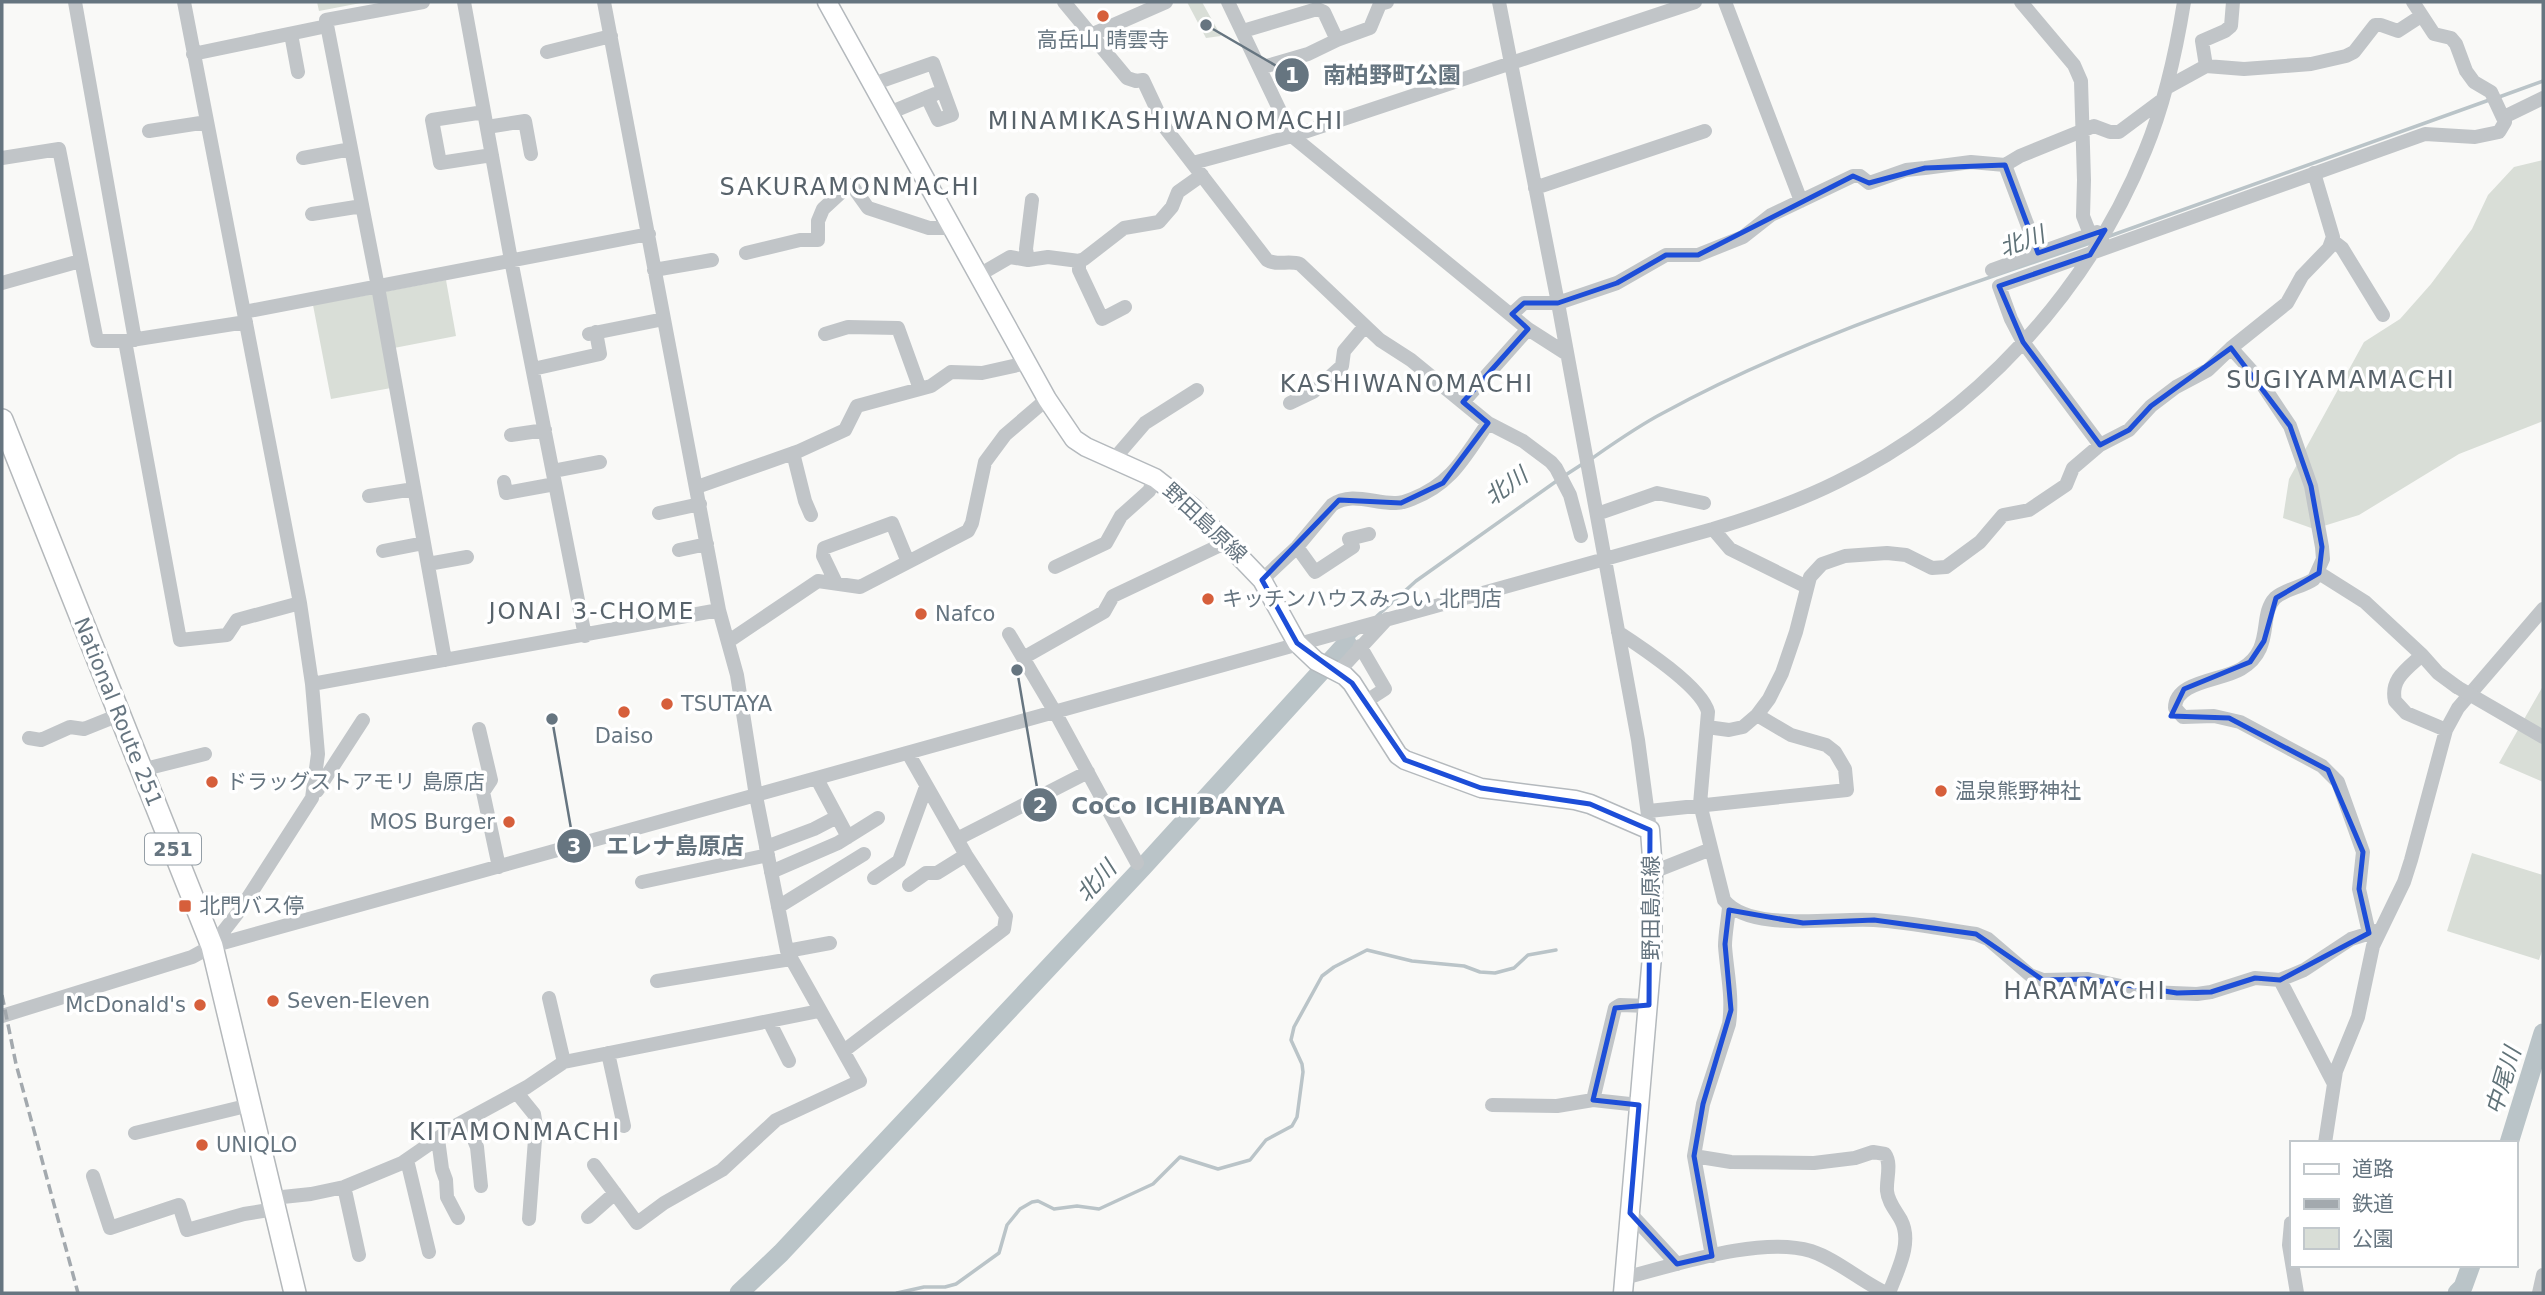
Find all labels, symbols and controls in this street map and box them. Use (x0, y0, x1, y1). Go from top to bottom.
marker: 高岳山 晴雲寺 (1095, 8, 1111, 24)
place label: 高岳山 晴雲寺 (1037, 28, 1169, 52)
callout: 南柏野町公園 (1274, 53, 1475, 97)
text: 南柏野町公園 (1323, 62, 1461, 88)
text: 1 (1285, 64, 1299, 88)
district label: MINAMIKASHIWANOMACHI (988, 107, 1344, 135)
district label: SAKURAMONMACHI (719, 173, 981, 201)
water label: 北川 (1996, 220, 2051, 261)
district label: SUGIYAMAMACHI (2226, 366, 2456, 394)
district label: KASHIWANOMACHI (1280, 370, 1534, 398)
water label: 北川 (1480, 460, 1535, 510)
street label: 野田島原線 (1158, 478, 1252, 568)
place label: キッチンハウスみつい 北門店 (1222, 587, 1502, 611)
marker: キッチンハウスみつい 北門店 (1200, 591, 1216, 607)
district label: JONAI 3-CHOME (487, 598, 695, 624)
place label: Nafco (935, 602, 995, 626)
marker: Nafco (913, 606, 929, 622)
street label: National Route 251 (69, 614, 167, 810)
place label: TSUTAYA (680, 692, 773, 716)
marker: TSUTAYA (659, 696, 675, 712)
marker: Daiso (616, 704, 632, 720)
place label: Daiso (595, 724, 653, 748)
place label: ドラッグストアモリ 島原店 (226, 770, 485, 794)
marker: ドラッグストアモリ 島原店 (204, 774, 220, 790)
place label: 温泉熊野神社 (1955, 779, 2081, 803)
callout: CoCo ICHIBANYA (1022, 783, 1299, 827)
marker: 温泉熊野神社 (1933, 783, 1949, 799)
text: CoCo ICHIBANYA (1071, 793, 1285, 819)
text: 2 (1033, 794, 1047, 818)
place label: MOS Burger (369, 810, 495, 834)
marker: MOS Burger (501, 814, 517, 830)
callout: エレナ島原店 (557, 824, 758, 868)
text: エレナ島原店 (606, 833, 744, 859)
road number: 251 (145, 834, 201, 864)
text: 3 (567, 835, 581, 859)
water label: 北川 (1071, 853, 1123, 907)
street label: 野田島原線 (1639, 856, 1663, 961)
place label: 北門バス停 (199, 894, 304, 918)
marker: 北門バス停 (177, 898, 193, 914)
district label: HARAMACHI (2003, 977, 2167, 1005)
place label: Seven-Eleven (287, 989, 430, 1013)
place label: McDonald's (65, 993, 186, 1017)
marker: Seven-Eleven (265, 993, 281, 1009)
marker: McDonald's (192, 997, 208, 1013)
water label: 中尾川 (2480, 1041, 2526, 1118)
district label: KITAMONMACHI (409, 1118, 621, 1146)
place label: UNIQLO (216, 1133, 297, 1157)
marker: UNIQLO (194, 1137, 210, 1153)
legend (2290, 1141, 2517, 1267)
text: 道路 (2352, 1157, 2394, 1181)
text: 鉄道 (2352, 1192, 2394, 1216)
text: 公園 (2352, 1227, 2394, 1251)

